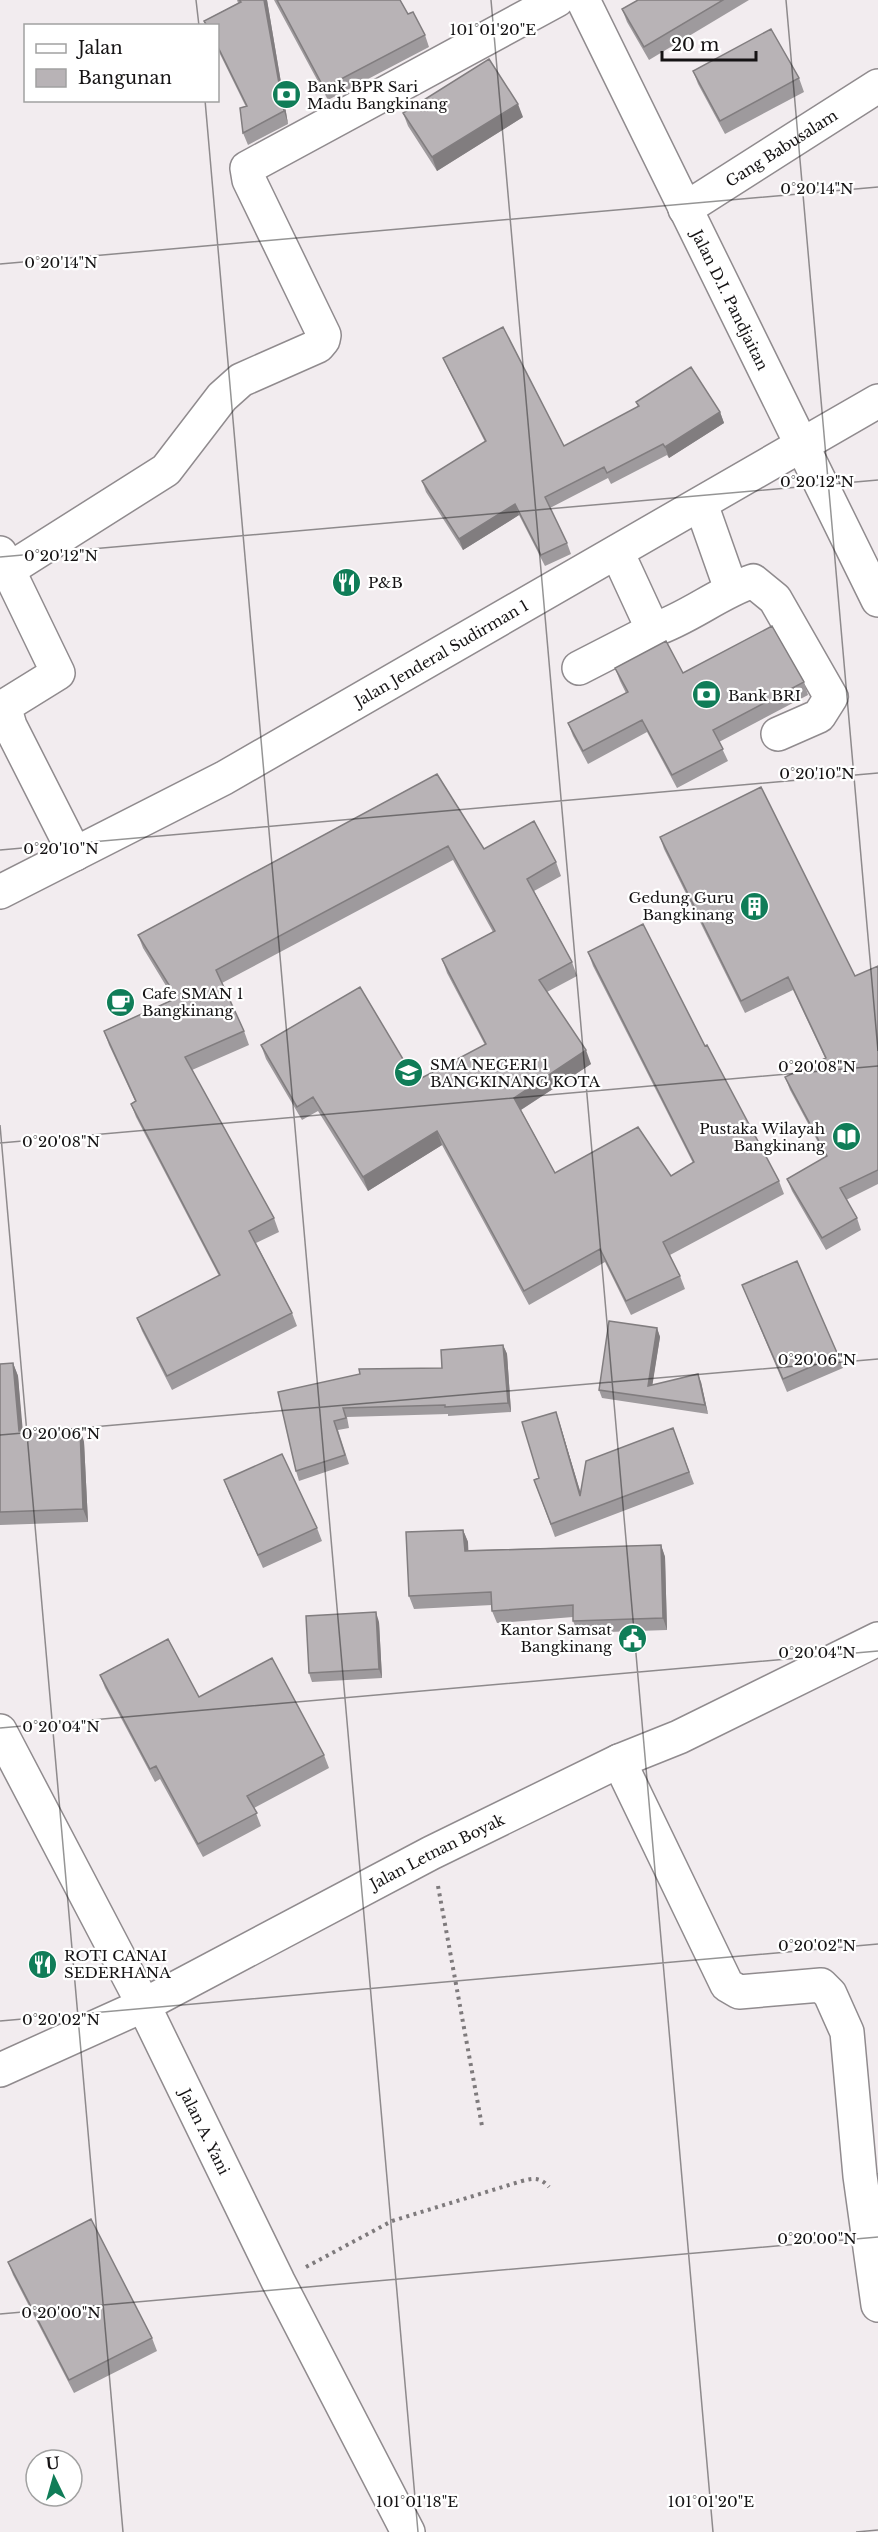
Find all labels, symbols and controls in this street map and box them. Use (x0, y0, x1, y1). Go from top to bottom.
text: 101°01'20"E (450, 20, 536, 39)
legend (24, 24, 219, 102)
scale bar (662, 24, 756, 62)
text: 20 m (671, 34, 719, 56)
text: Jalan (76, 37, 123, 59)
text: Bangunan (78, 67, 172, 89)
place label: Bank BPR Sari Madu Bangkinang (307, 77, 449, 113)
bank icon: Bank BPR Sari Madu Bangkinang (270, 79, 302, 111)
street label: Gang Babusalam (722, 105, 841, 190)
text: 0°20'14"N (780, 179, 854, 198)
street label: Jalan D.I. Pandjaitan (687, 225, 773, 373)
text: 0°20'14"N (24, 253, 98, 272)
text: 0°20'12"N (780, 472, 854, 491)
text: 0°20'12"N (24, 546, 98, 565)
restaurant icon: P&B (331, 566, 363, 598)
place label: P&B (368, 573, 403, 592)
street label: Jalan Jenderal Sudirman 1 (349, 595, 531, 711)
bank icon: Bank BRI (691, 679, 723, 711)
place label: Bank BRI (728, 686, 801, 705)
text: 0°20'10"N (779, 764, 855, 783)
text: 0°20'10"N (23, 839, 99, 858)
place label: Gedung Guru Bangkinang (628, 888, 735, 924)
building icon: Gedung Guru Bangkinang (739, 890, 771, 922)
place label: Cafe SMAN 1 Bangkinang (142, 984, 243, 1020)
cafe icon: Cafe SMAN 1 Bangkinang (105, 986, 137, 1018)
place label: SMA NEGERI 1 BANGKINANG KOTA (430, 1055, 601, 1091)
school or university icon: SMA NEGERI 1 BANGKINANG KOTA (393, 1057, 425, 1089)
text: 0°20'08"N (778, 1057, 856, 1076)
place label: Pustaka Wilayah Bangkinang (699, 1119, 826, 1155)
library icon: Pustaka Wilayah Bangkinang (830, 1121, 862, 1153)
text: 0°20'08"N (22, 1132, 100, 1151)
text: 0°20'06"N (778, 1350, 856, 1369)
text: 0°20'06"N (22, 1424, 100, 1443)
place label: Kantor Samsat Bangkinang (500, 1620, 613, 1656)
public building icon: Kantor Samsat Bangkinang (617, 1622, 649, 1654)
text: 0°20'04"N (778, 1643, 856, 1662)
text: 0°20'04"N (22, 1717, 100, 1736)
street label: Jalan Letnan Boyak (365, 1809, 508, 1894)
text: 0°20'02"N (778, 1936, 856, 1955)
place label: ROTI CANAI SEDERHANA (64, 1946, 171, 1982)
restaurant icon: ROTI CANAI SEDERHANA (27, 1948, 59, 1980)
text: 0°20'02"N (22, 2010, 100, 2029)
street label: Jalan A. Yani (175, 2083, 234, 2178)
text: 0°20'00"N (777, 2229, 857, 2248)
text: 0°20'00"N (21, 2303, 101, 2322)
north arrow (24, 2448, 84, 2508)
text: U (45, 2452, 61, 2474)
text: 101°01'18"E (376, 2492, 458, 2511)
text: 101°01'20"E (668, 2492, 754, 2511)

